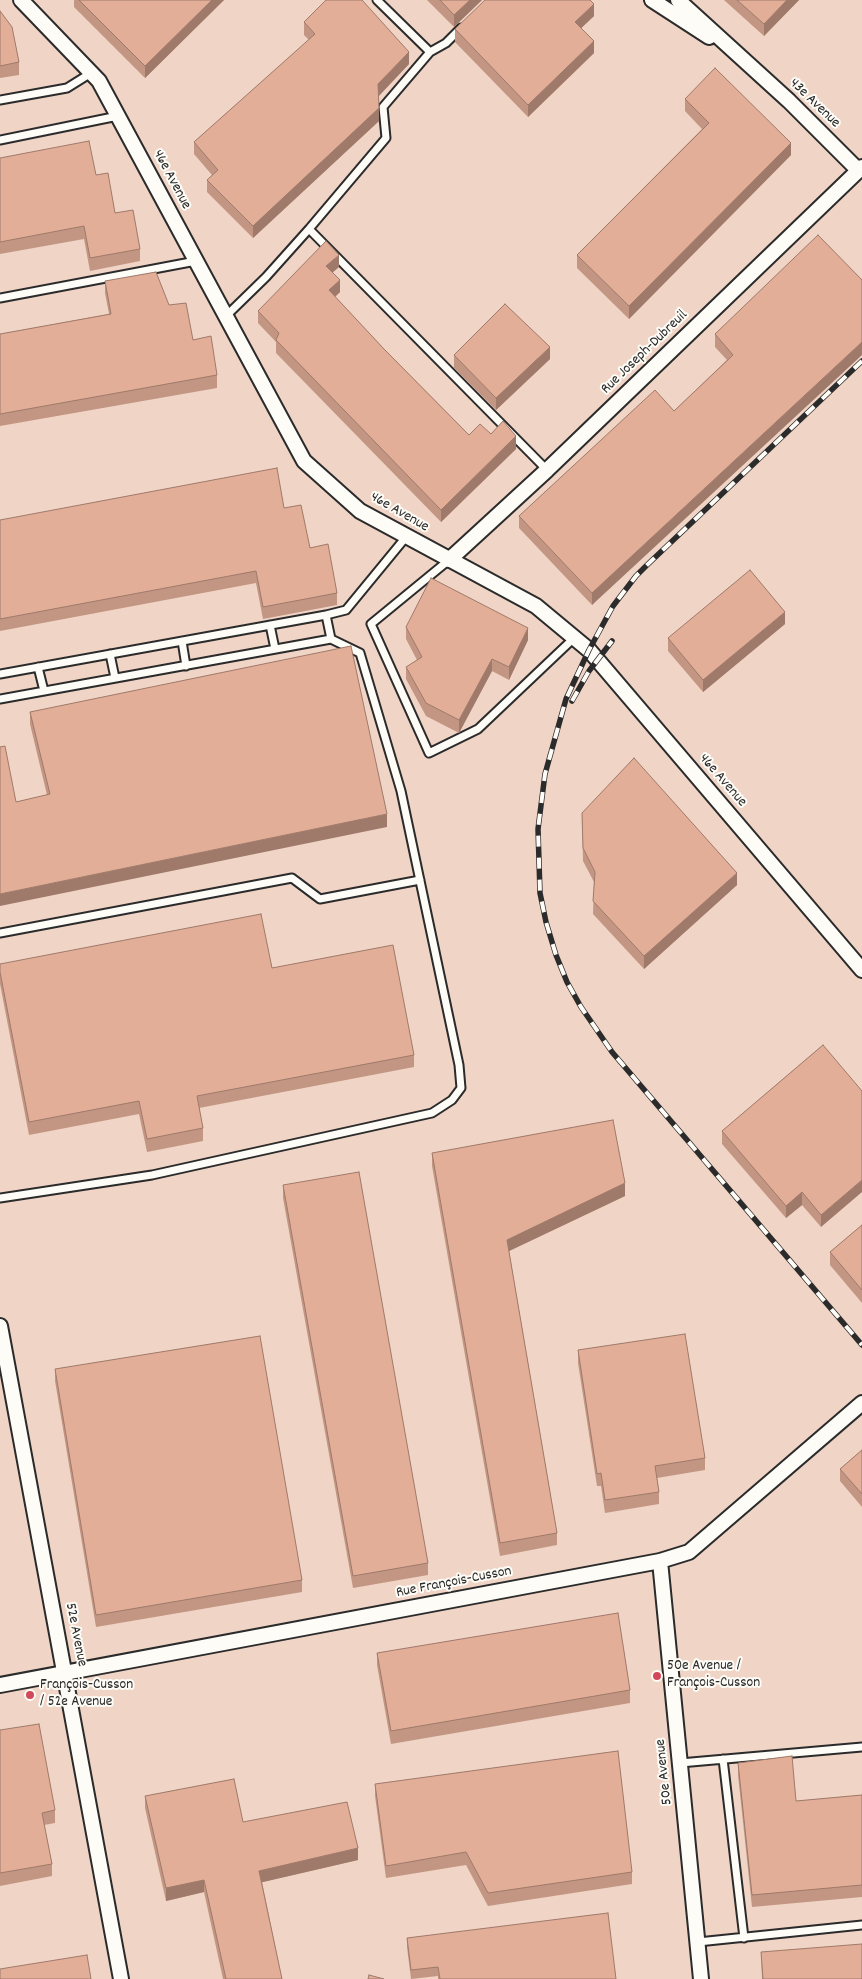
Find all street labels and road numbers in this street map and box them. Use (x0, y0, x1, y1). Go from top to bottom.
street label: 43e Avenue (785, 75, 843, 133)
street label: 46e Avenue (148, 147, 194, 213)
street label: Rue Joseph-Dubreuil (598, 307, 692, 399)
street label: 46e Avenue (367, 489, 431, 537)
street label: 46e Avenue (694, 751, 750, 811)
street label: Rue François-Cusson (395, 1563, 513, 1603)
street label: 52e Avenue (60, 1602, 90, 1668)
street label: 50e Avenue (653, 1738, 677, 1806)

